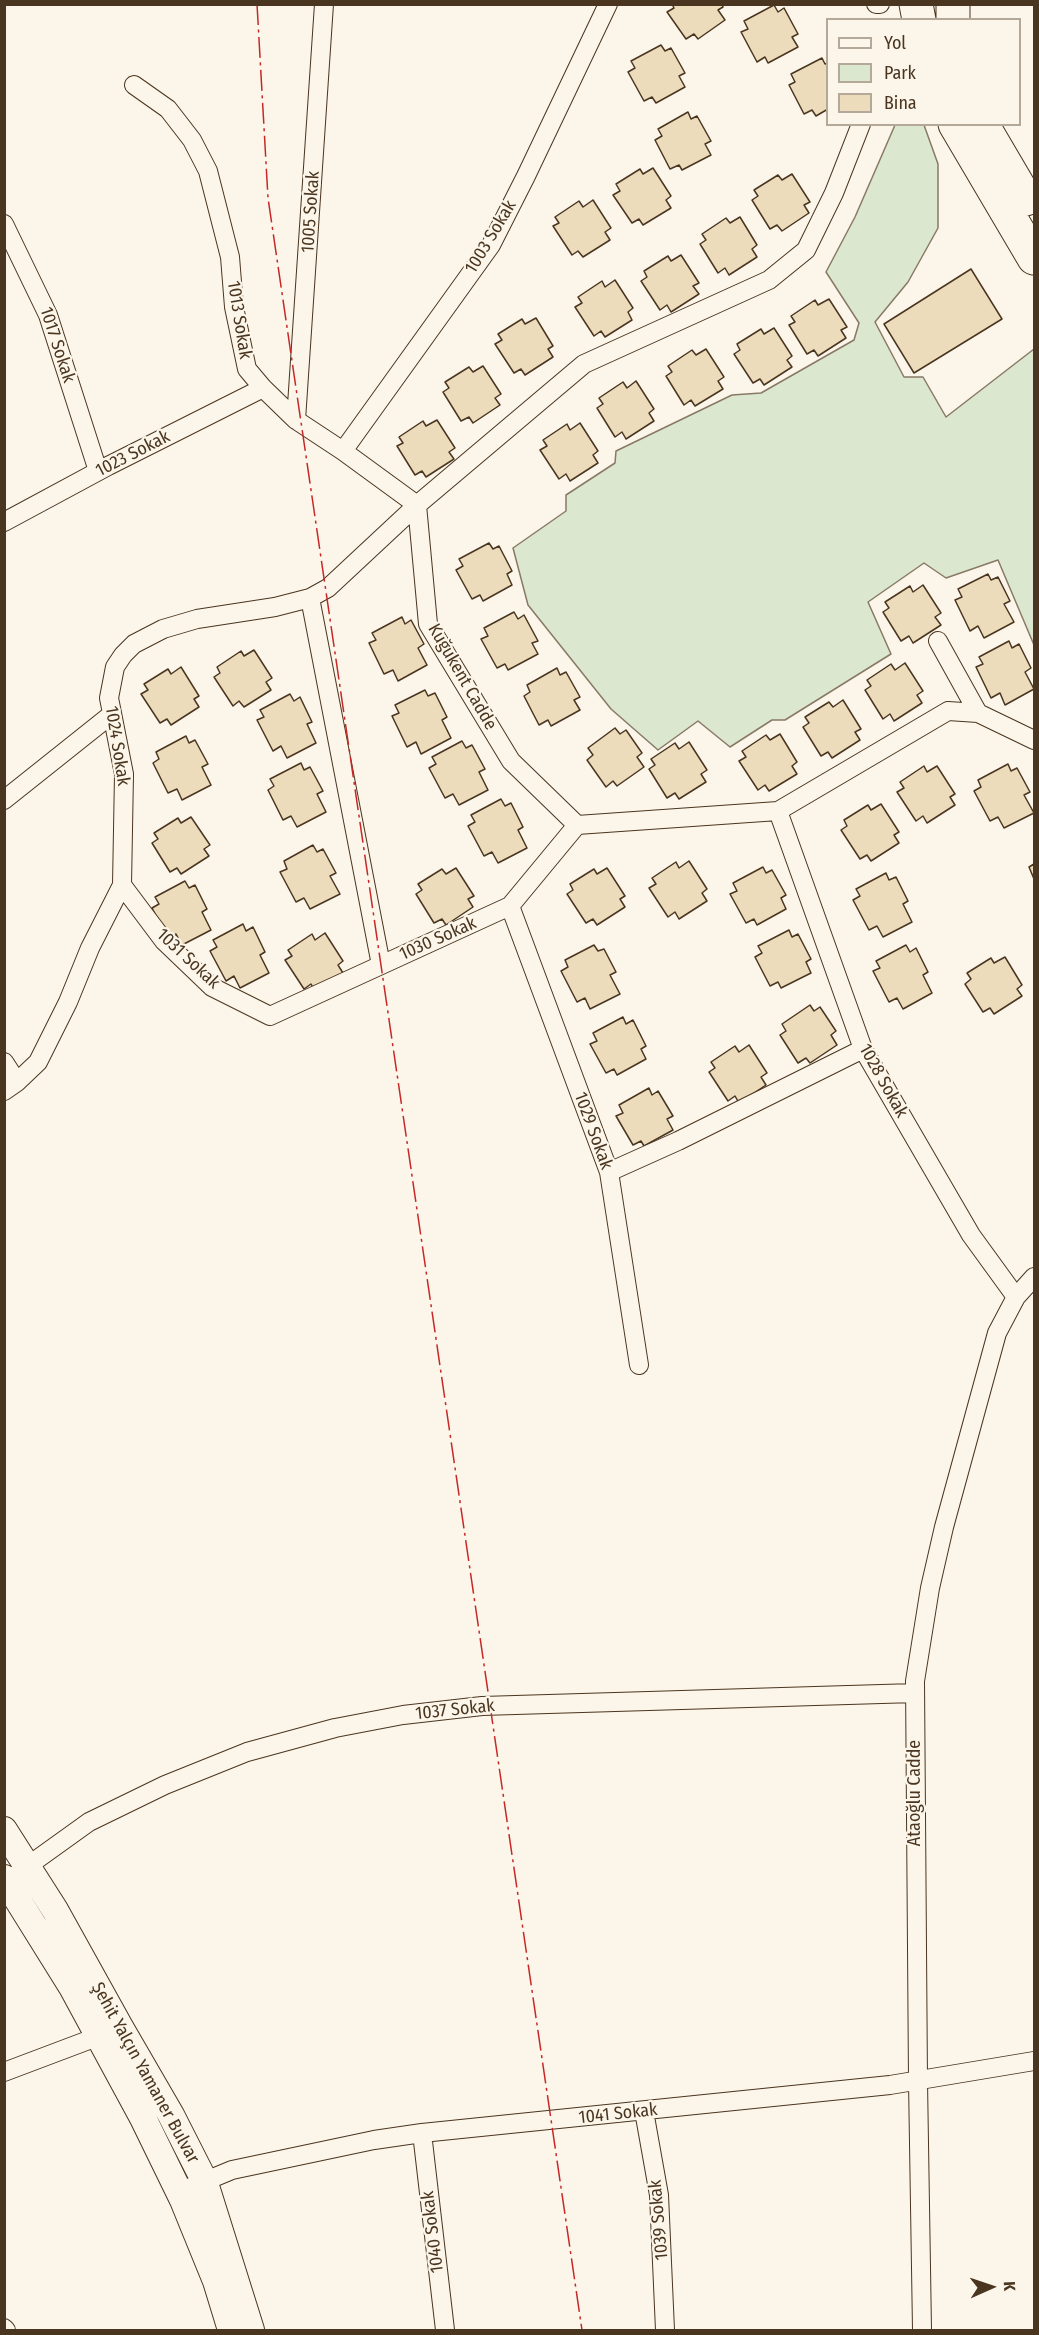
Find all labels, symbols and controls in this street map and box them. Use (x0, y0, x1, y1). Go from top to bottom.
legend (826, 18, 1021, 126)
text: Yol (884, 32, 906, 54)
text: Park (884, 62, 916, 84)
text: Bina (884, 92, 917, 114)
street label: 1005 Sokak (297, 170, 325, 254)
street label: 1003 Sokak (461, 196, 521, 278)
street label: 1013 Sokak (222, 279, 256, 361)
street label: 1017 Sokak (35, 304, 79, 386)
street label: 1023 Sokak (92, 426, 174, 482)
street label: Kuğukent Cadde (423, 620, 501, 734)
street label: 1024 Sokak (100, 705, 134, 787)
street label: 1030 Sokak (396, 913, 480, 965)
street label: 1031 Sokak (152, 924, 224, 994)
street label: 1028 Sokak (854, 1040, 912, 1122)
street label: 1029 Sokak (569, 1089, 617, 1173)
street label: 1037 Sokak (414, 1695, 496, 1725)
street label: Ataoğlu Cadde (904, 1740, 926, 1846)
street label: Şehit Yalçın Yamaner Bulvar (86, 1979, 204, 2167)
street label: 1041 Sokak (578, 2099, 658, 2129)
street label: 1039 Sokak (645, 2179, 673, 2261)
street label: 1040 Sokak (417, 2190, 449, 2274)
north arrow (961, 2257, 1021, 2317)
text: K (1000, 2281, 1019, 2291)

